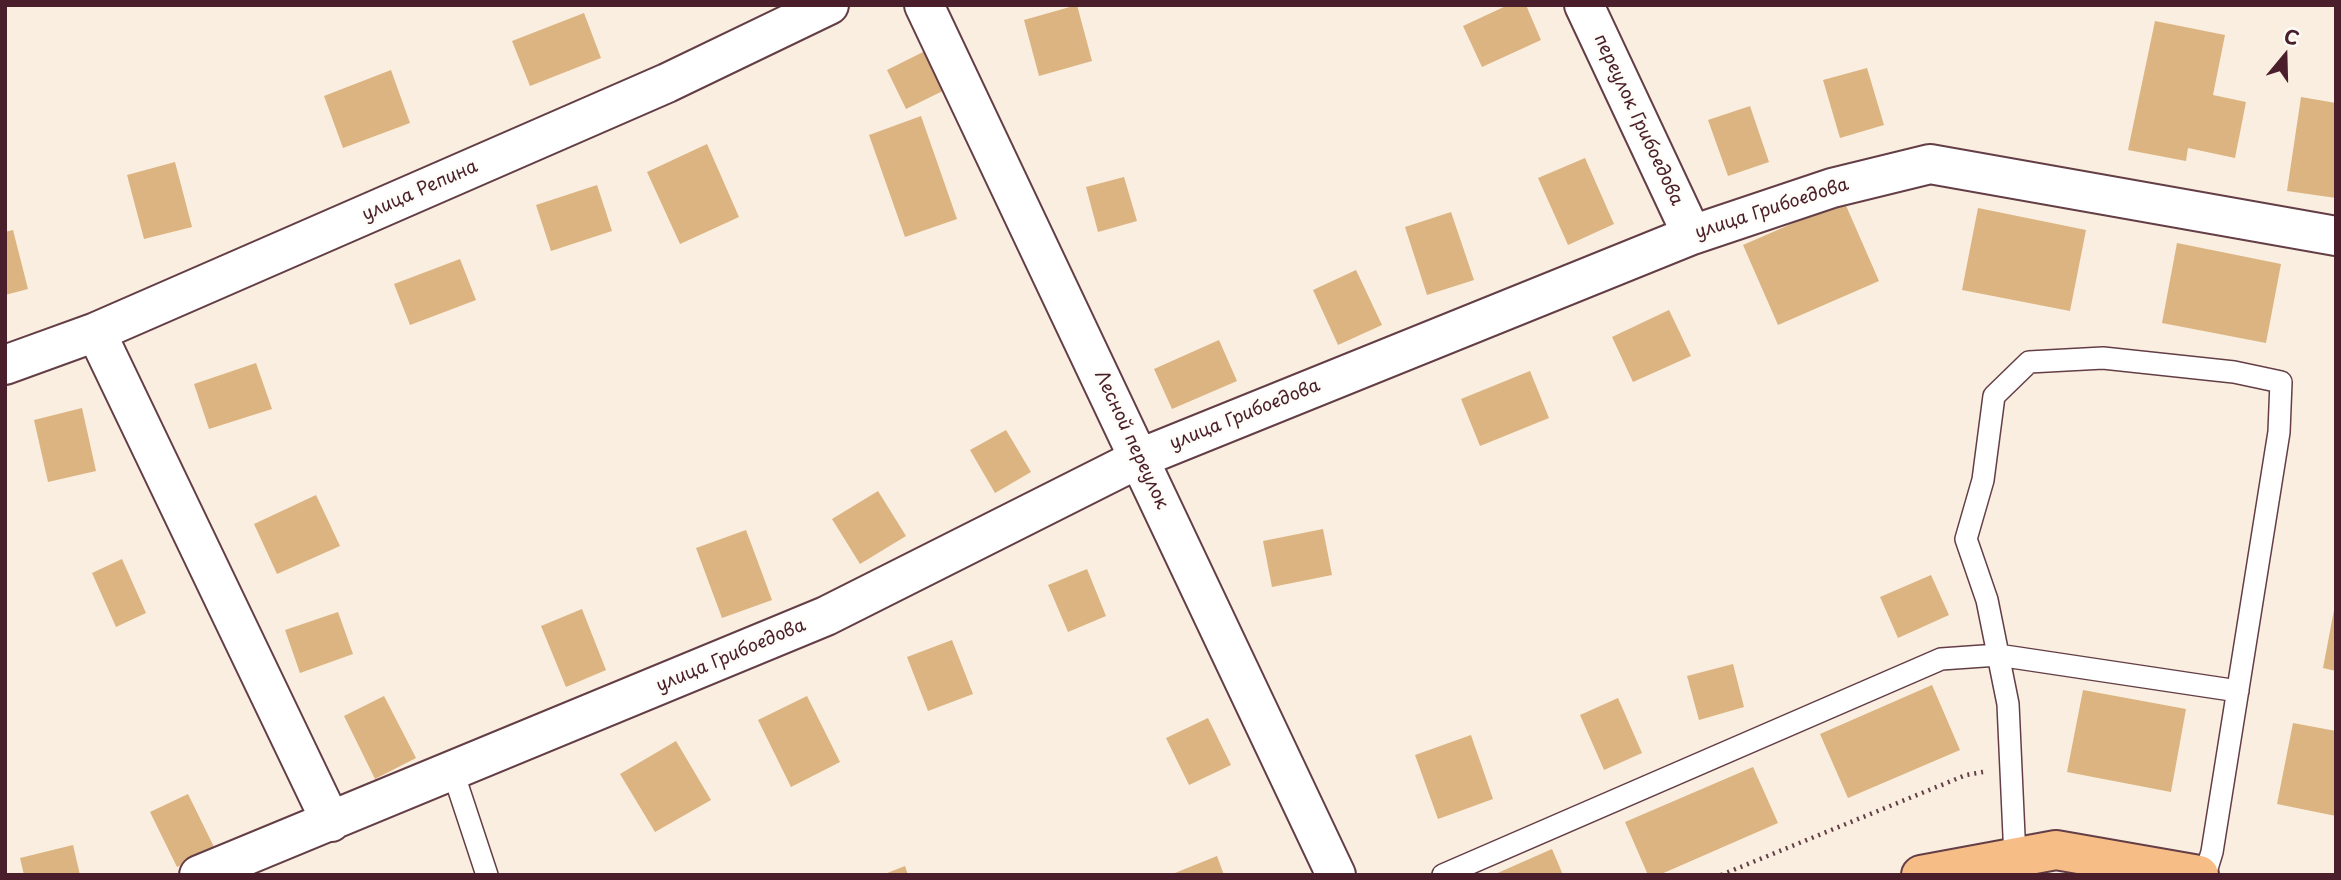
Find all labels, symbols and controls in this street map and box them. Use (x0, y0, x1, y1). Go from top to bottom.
north arrow (2250, 21, 2320, 91)
text: С (2281, 21, 2303, 52)
street label: переулок Грибоедова (1589, 31, 1687, 209)
street label: улица Репина (359, 156, 481, 226)
street label: улица Грибоедова (1692, 174, 1852, 244)
street label: Лесной переулок (1089, 367, 1173, 513)
street label: улица Грибоедова (1167, 375, 1323, 455)
street label: улица Грибоедова (653, 615, 809, 697)

